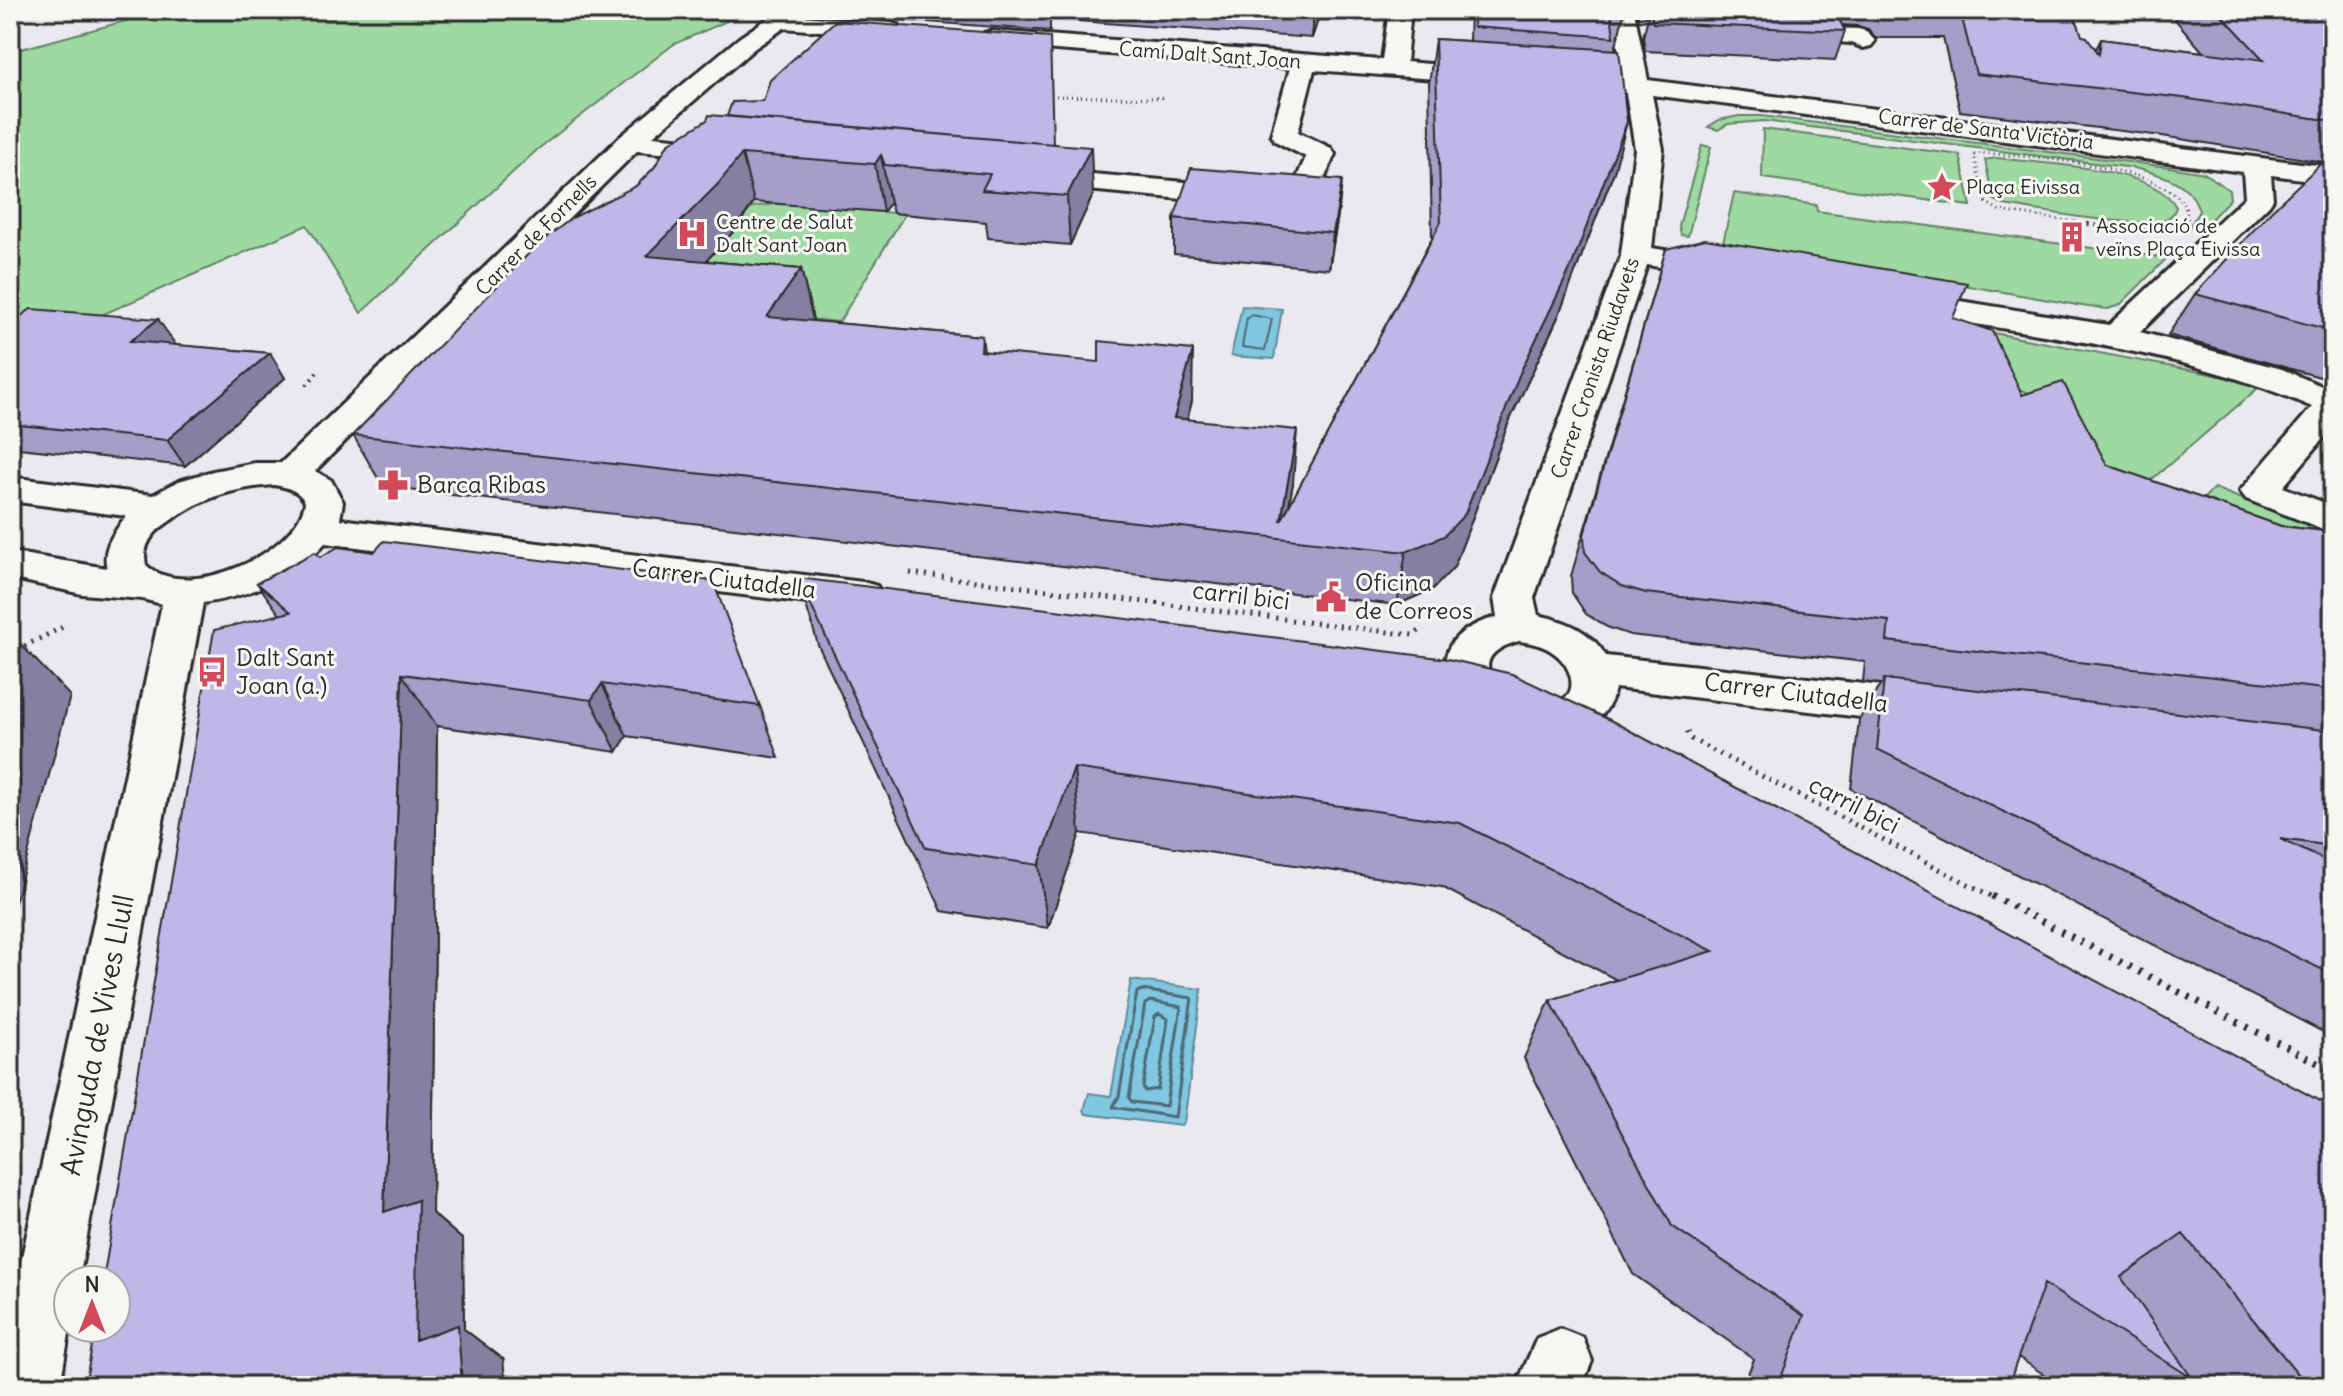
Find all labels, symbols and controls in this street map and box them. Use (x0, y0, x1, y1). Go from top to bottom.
street label: Camí Dalt Sant Joan (1118, 36, 1302, 73)
street label: Carrer de Santa Victòria (1877, 103, 2095, 154)
street label: Carrer de Fornells (470, 169, 602, 301)
place icon: Plaça Eivissa (1925, 170, 1959, 204)
place label: Plaça Eivissa (1966, 174, 2080, 199)
place label: Centre de Salut Dalt Sant Joan (716, 209, 854, 257)
place label: Associació de veïns Plaça Eivissa (2096, 213, 2260, 261)
hospital icon: Centre de Salut Dalt Sant Joan (675, 217, 709, 251)
building icon: Associació de veïns Plaça Eivissa (2055, 220, 2089, 254)
street label: Carrer Cronista Riudavets (1545, 254, 1644, 482)
pharmacy icon: Barca Ribas (376, 468, 410, 502)
place label: Barca Ribas (417, 469, 546, 499)
street label: Carrer Ciutadella (631, 552, 818, 604)
place label: Oficina de Correos (1355, 567, 1473, 625)
street label: carril bici (1191, 574, 1292, 616)
public building icon: Oficina de Correos (1314, 580, 1348, 614)
place label: Dalt Sant Joan (a.) (236, 642, 335, 700)
bus stop icon: Dalt Sant Joan (a.) (195, 655, 229, 689)
street label: Carrer Ciutadella (1703, 666, 1890, 718)
street label: carril bici (1804, 768, 1905, 840)
street label: Avinguda de Vives Llull (52, 892, 142, 1178)
north arrow (52, 1264, 132, 1344)
text: N (84, 1270, 100, 1298)

